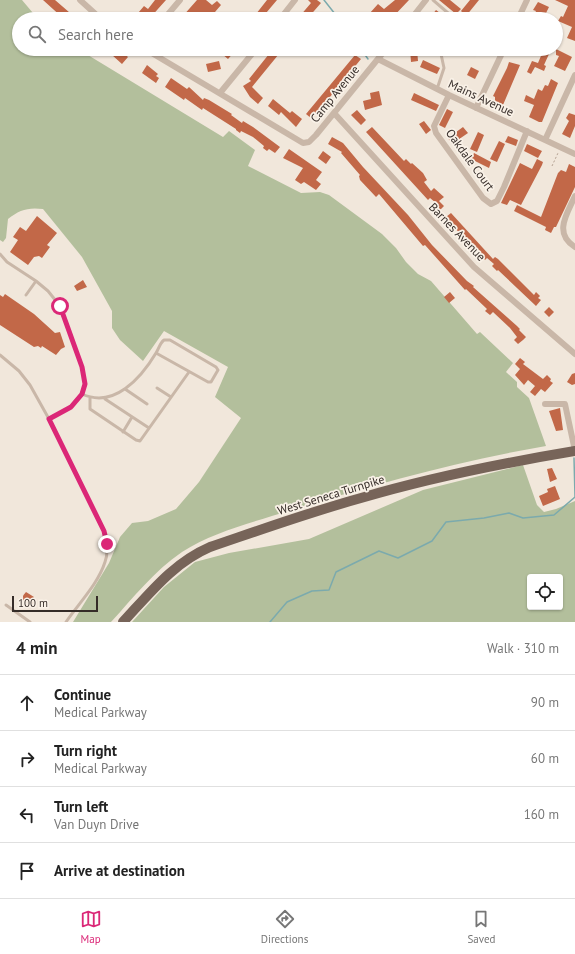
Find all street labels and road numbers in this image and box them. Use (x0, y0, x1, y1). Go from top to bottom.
street label: Camp Avenue (307, 62, 362, 125)
street label: Mains Avenue (446, 76, 516, 119)
street label: Oakdale Court (443, 126, 498, 194)
street label: Barnes Avenue (426, 199, 489, 264)
street label: West Seneca Turnpike (276, 471, 386, 518)

